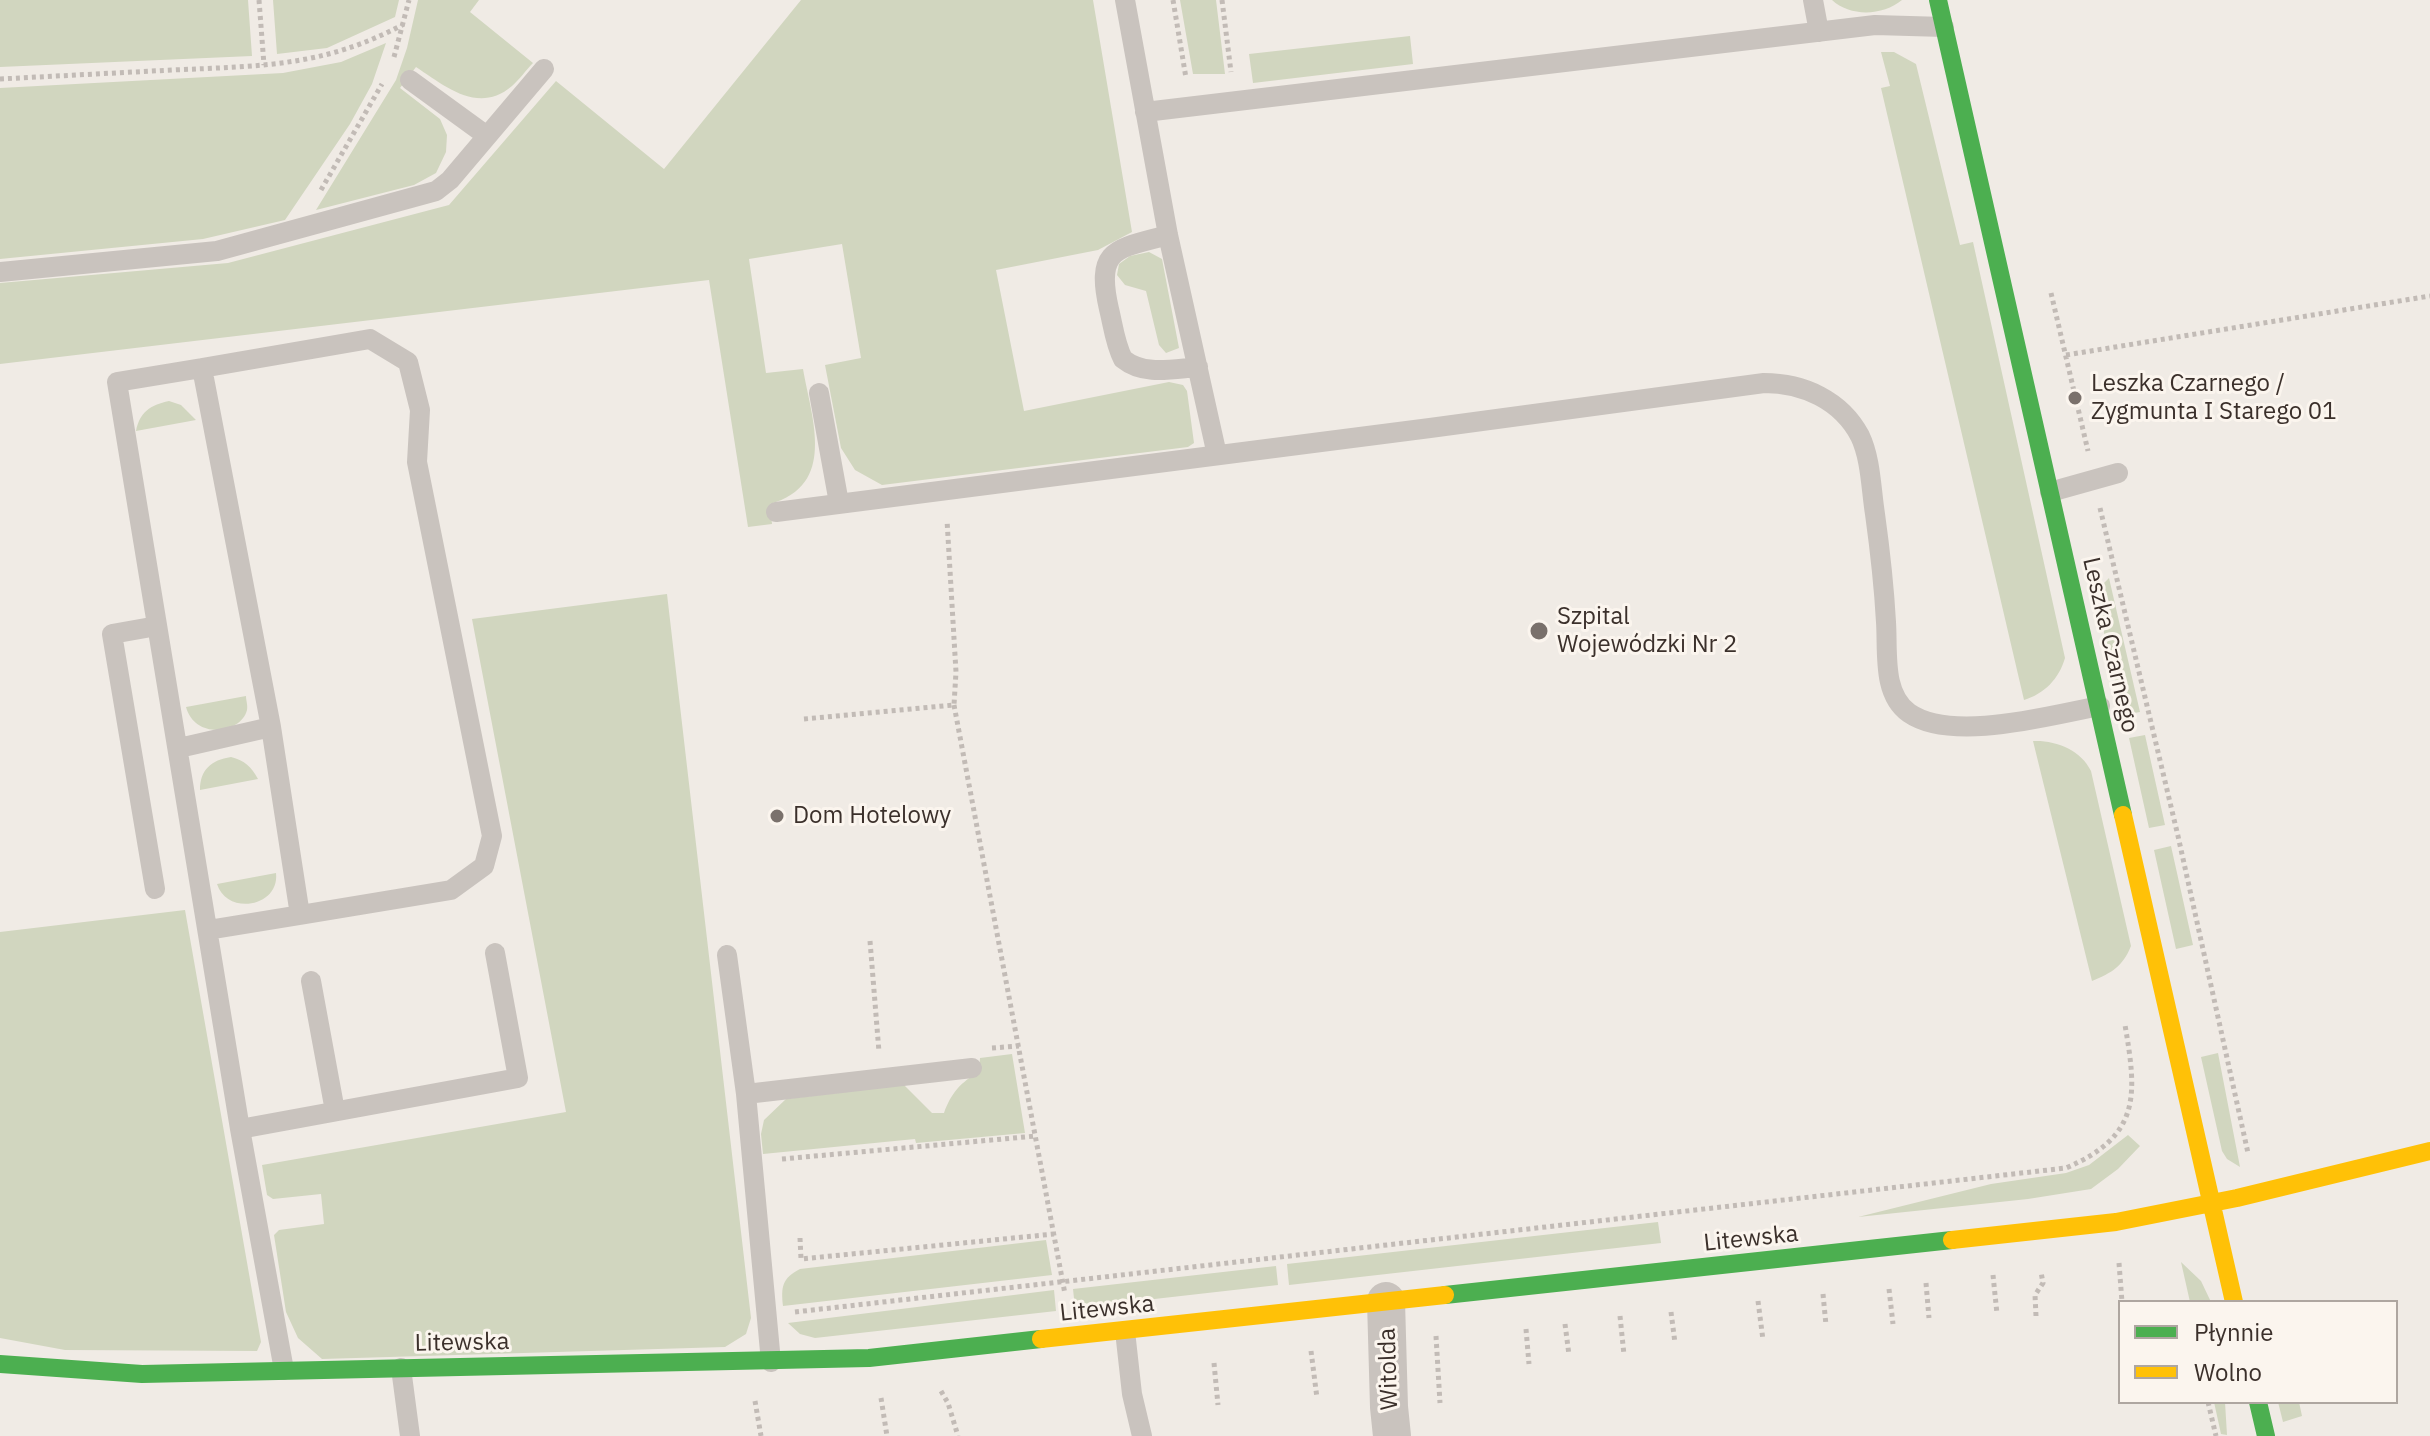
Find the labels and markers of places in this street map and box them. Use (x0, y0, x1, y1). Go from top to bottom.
place label: Leszka Czarnego / Zygmunta I Starego 01 (2091, 370, 2337, 426)
marker: Leszka Czarnego / Zygmunta I Starego 01 (2066, 389, 2084, 407)
place label: Szpital Wojewódzki Nr 2 (1557, 603, 1737, 659)
marker: Szpital Wojewódzki Nr 2 (1528, 620, 1550, 642)
place label: Dom Hotelowy (793, 802, 951, 830)
marker: Dom Hotelowy (768, 807, 786, 825)

